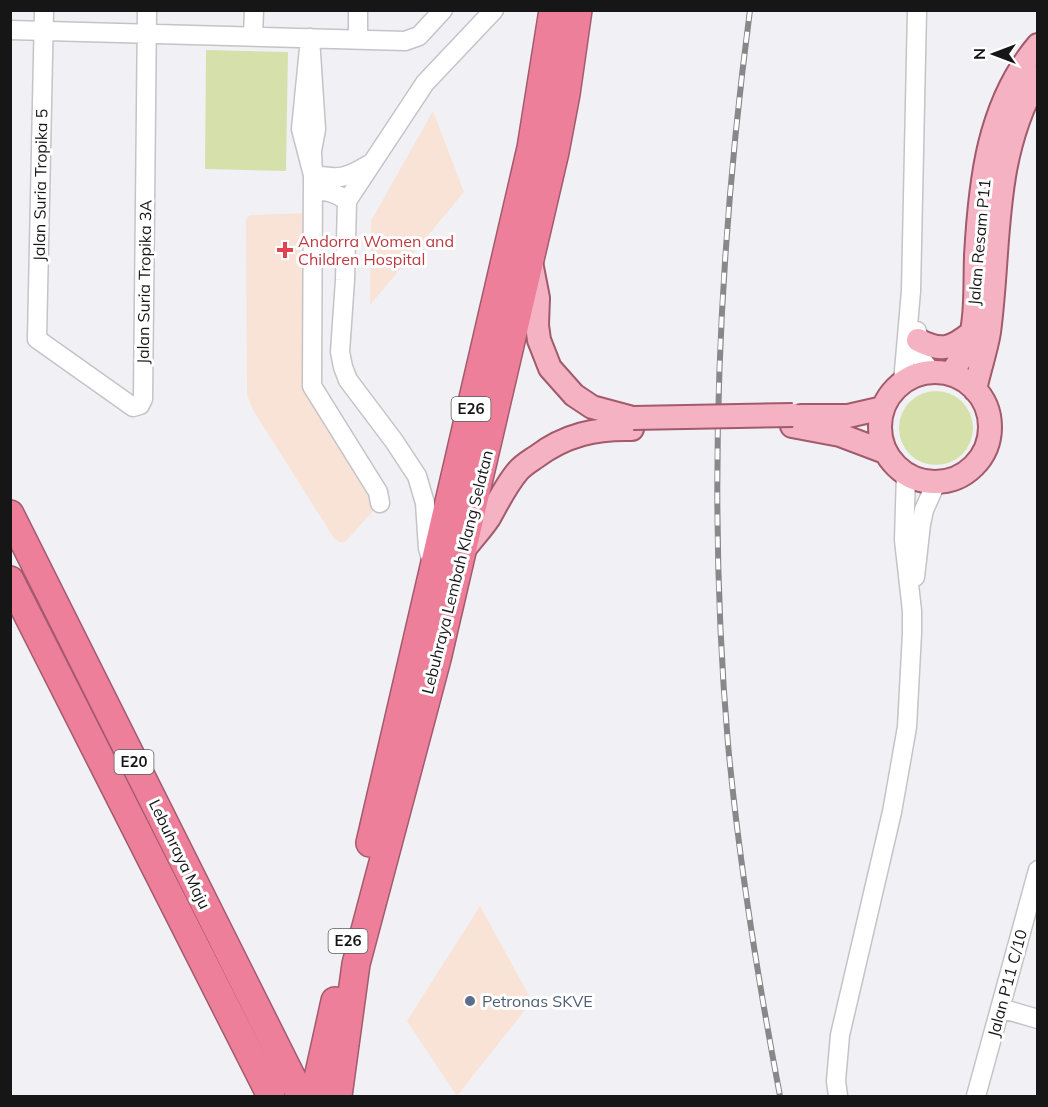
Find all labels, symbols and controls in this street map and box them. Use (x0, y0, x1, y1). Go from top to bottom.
north arrow (964, 24, 1024, 84)
text: N (969, 48, 989, 60)
street label: Jalan Suria Tropika 5 (29, 109, 51, 261)
street label: Jalan Resam P11 (964, 178, 994, 306)
street label: Jalan Suria Tropika 3A (133, 199, 155, 364)
place label: Andorra Women and Children Hospital (298, 231, 454, 269)
marker: Andorra Women and Children Hospital (276, 241, 294, 259)
road number: E26 (452, 397, 490, 421)
street label: Lebuhraya Lembah Klang Selatan (417, 448, 497, 696)
road number: E20 (114, 750, 154, 774)
street label: Lebuhraya Maju (145, 796, 215, 912)
street label: Jalan P11 C/10 (983, 927, 1031, 1039)
road number: E26 (328, 929, 368, 953)
place label: Petronas SKVE (482, 991, 593, 1011)
marker: Petronas SKVE (463, 994, 477, 1008)

